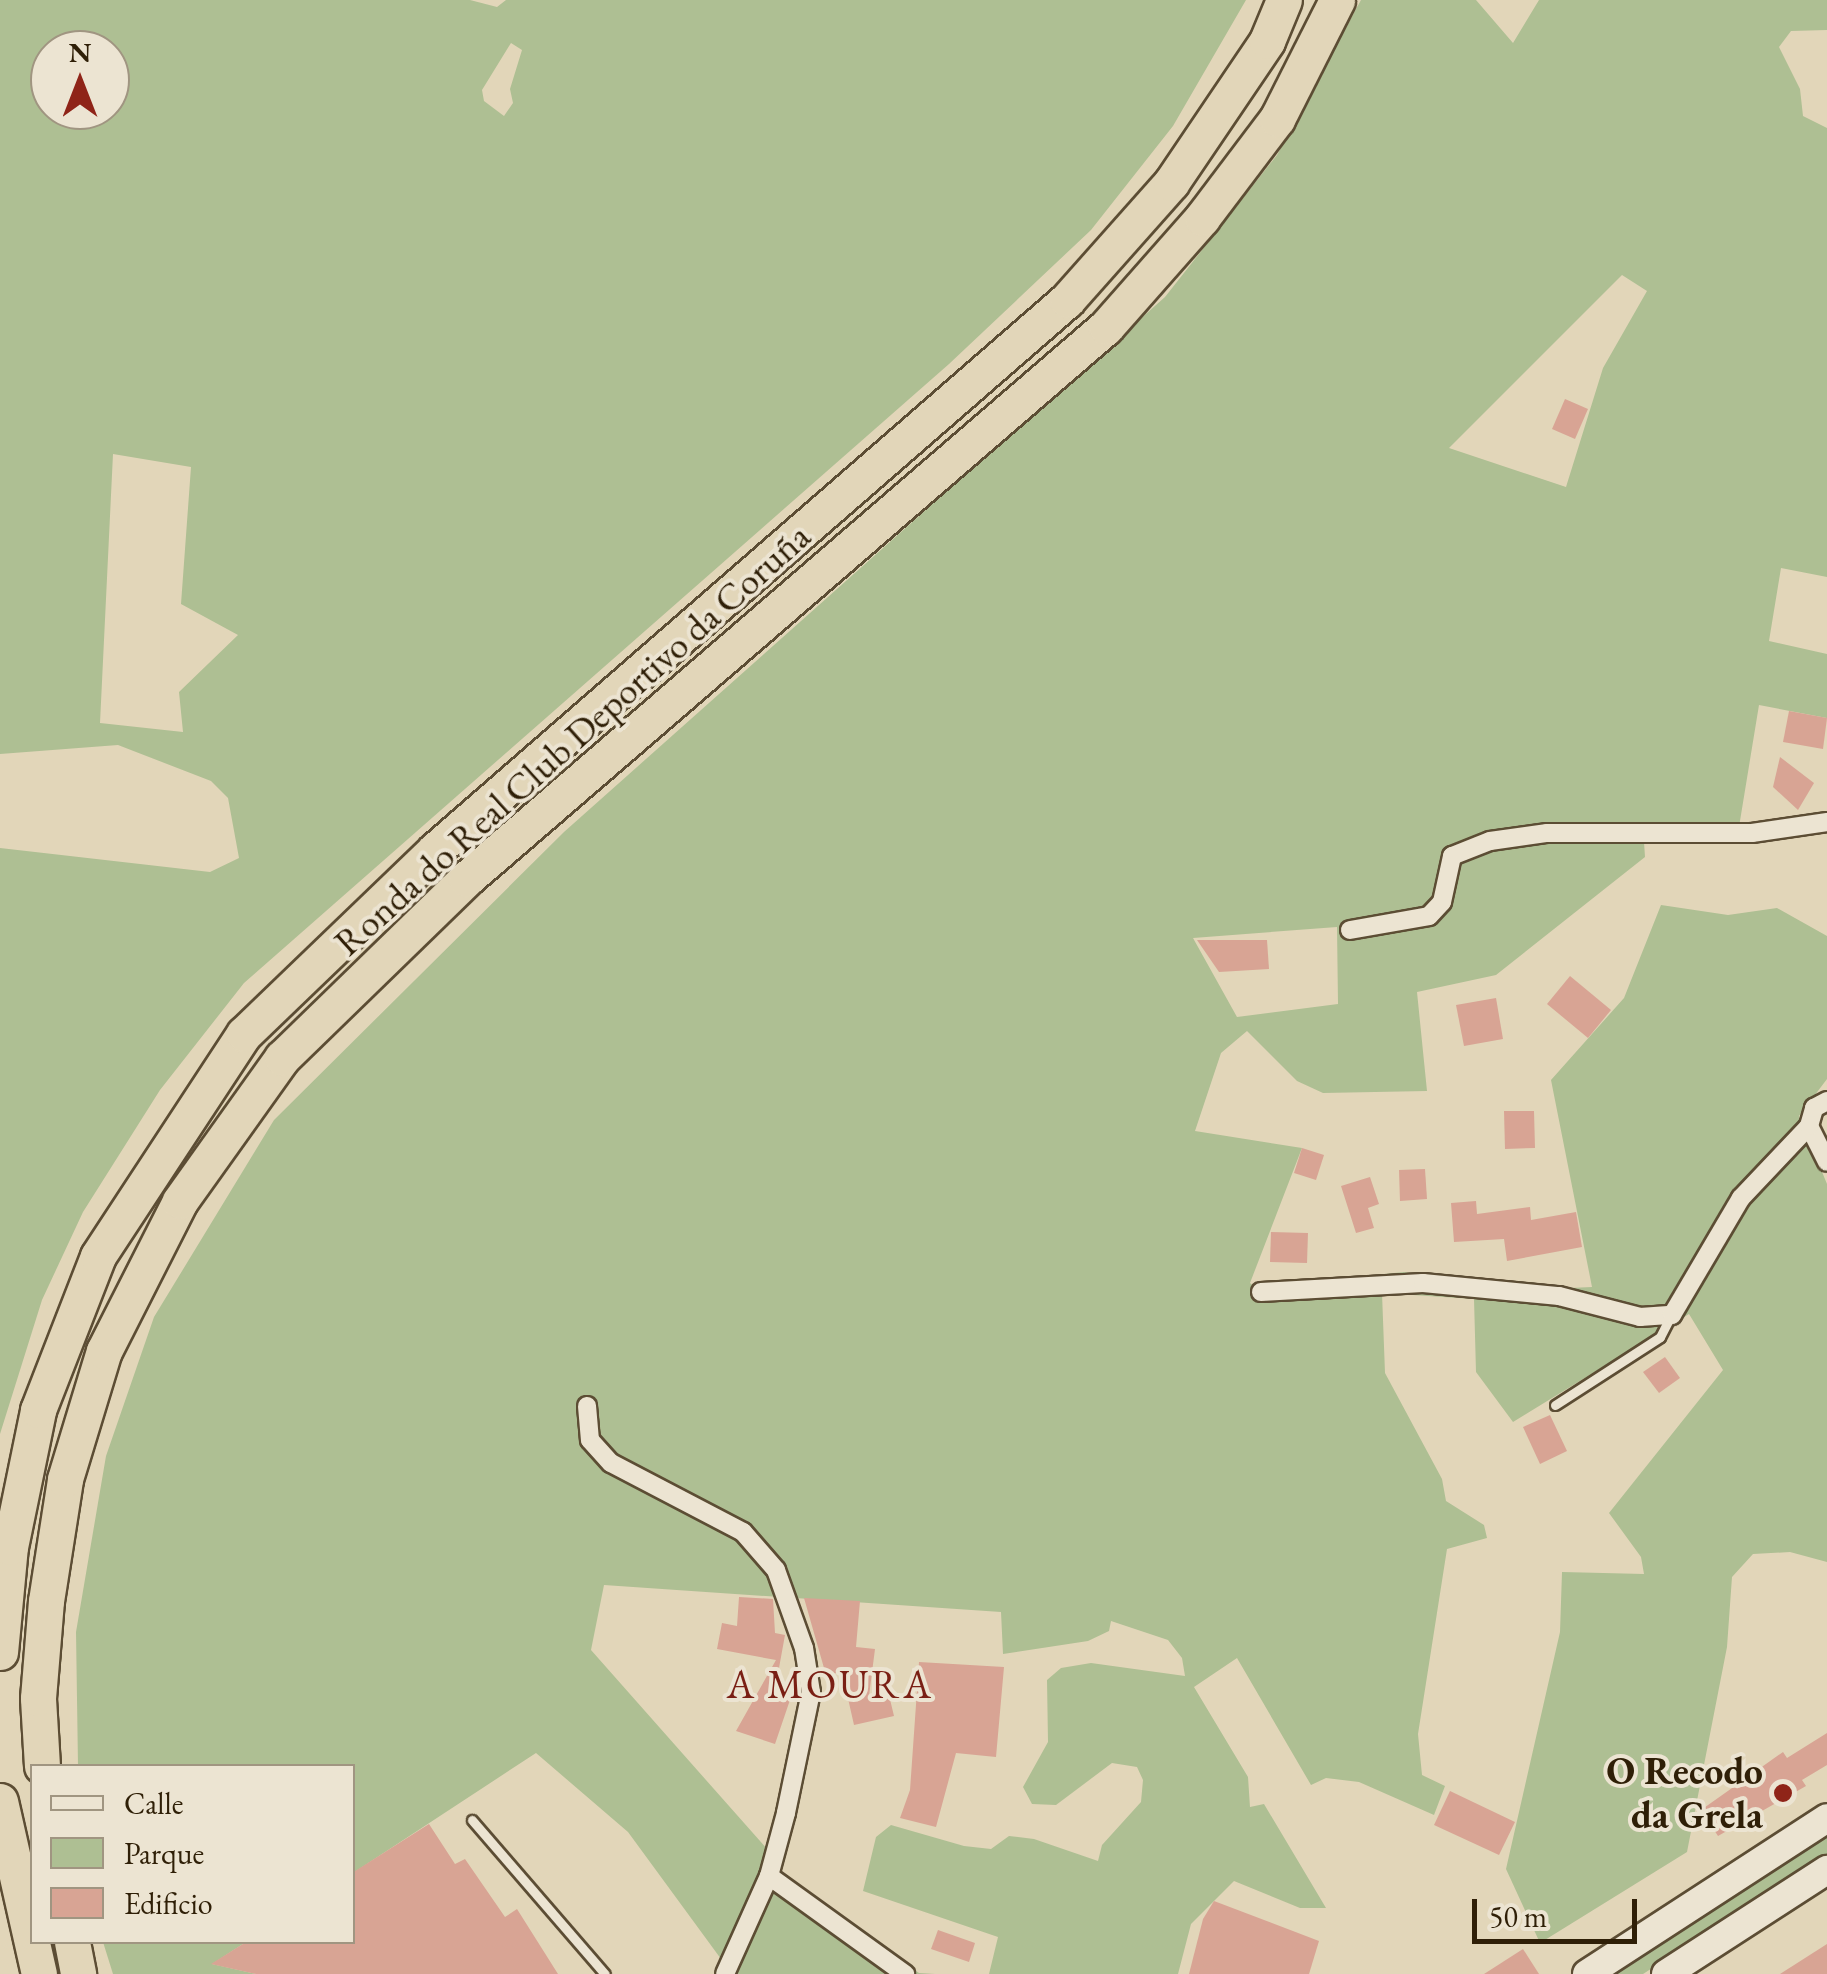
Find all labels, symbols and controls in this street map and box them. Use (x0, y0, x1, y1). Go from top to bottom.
north arrow (30, 30, 130, 130)
text: N (69, 34, 91, 70)
street label: Ronda do Real Club Deportivo da Coruña (325, 513, 819, 965)
district label: A MOURA (726, 1660, 934, 1708)
place label: O Recodo da Grela (1606, 1748, 1763, 1838)
legend (30, 1764, 355, 1944)
marker: O Recodo da Grela (1772, 1782, 1794, 1804)
text: Calle (124, 1784, 183, 1823)
text: Parque (124, 1834, 204, 1873)
scale bar (1477, 1879, 1642, 1941)
text: Edificio (124, 1884, 213, 1923)
text: 50 m (1489, 1897, 1547, 1936)

